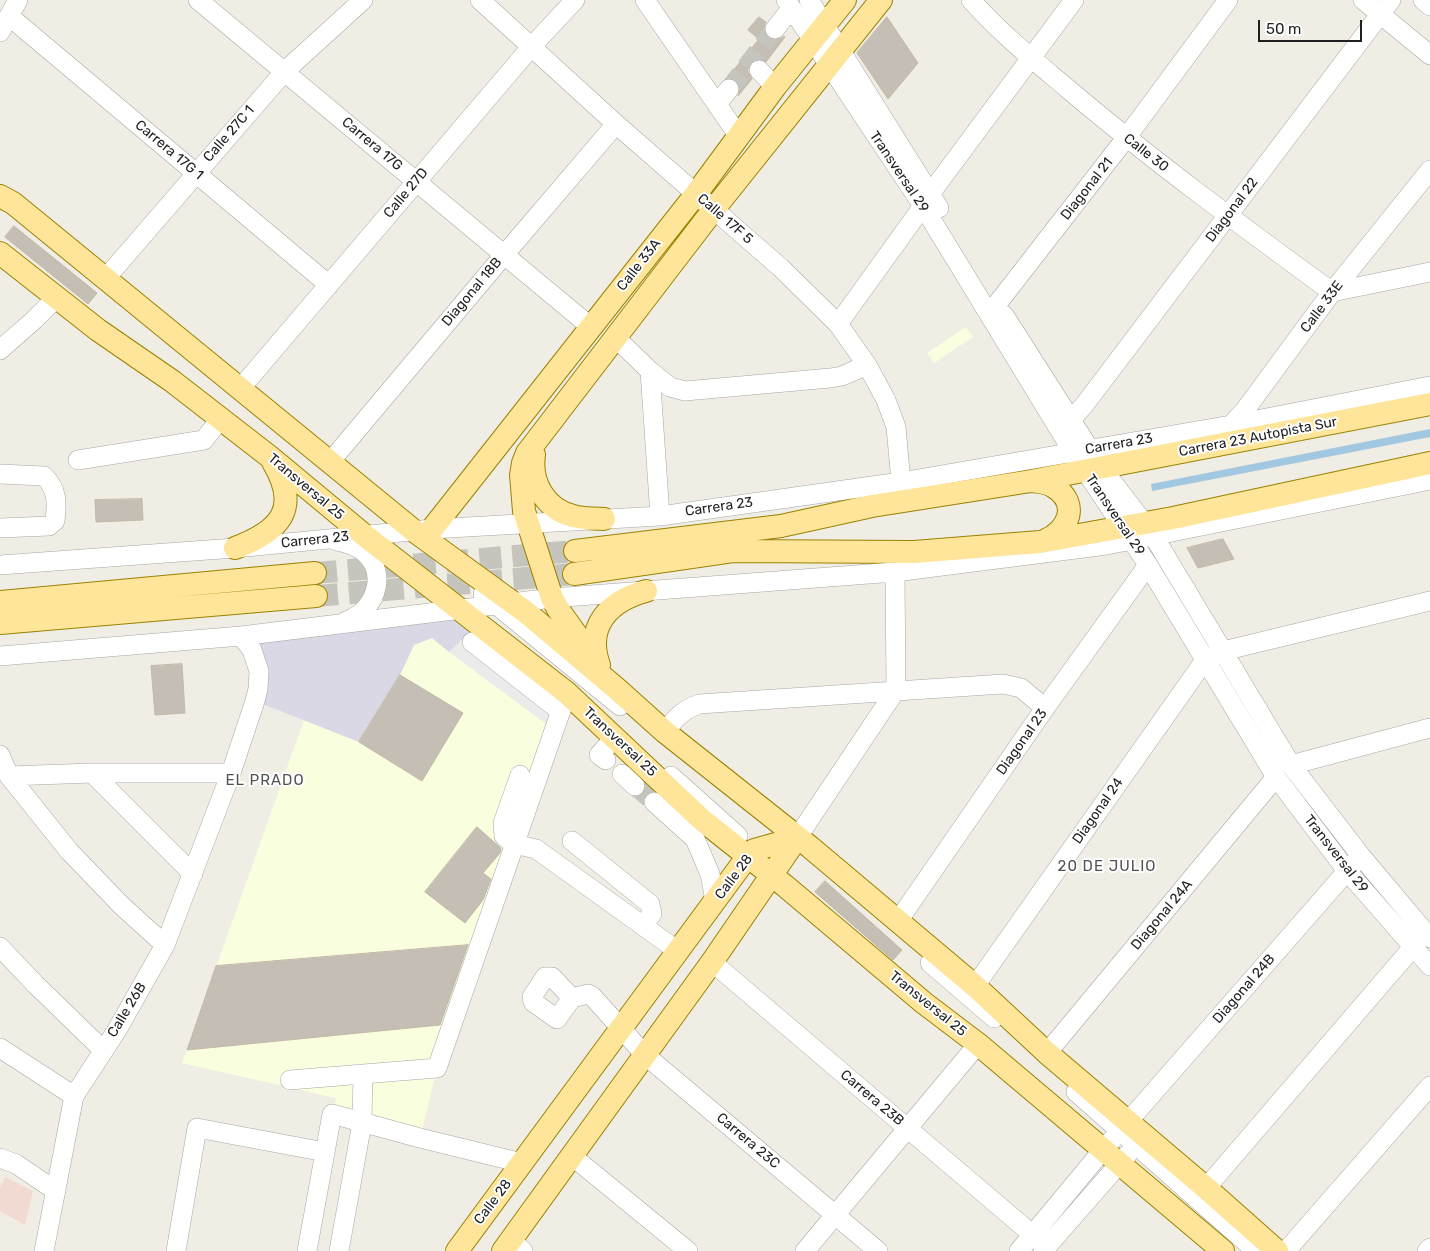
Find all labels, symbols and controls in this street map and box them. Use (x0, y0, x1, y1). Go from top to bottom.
scale bar (1260, 10, 1364, 42)
text: 50 m (1266, 20, 1301, 38)
street label: Calle 27C 1 (200, 102, 258, 166)
street label: Carrera 17G (338, 114, 406, 174)
street label: Carrera 17G 1 (131, 117, 207, 183)
street label: Transversal 29 (866, 128, 932, 216)
street label: Calle 30 (1120, 130, 1172, 176)
street label: Diagonal 21 (1057, 155, 1117, 223)
street label: Calle 27D (380, 165, 432, 221)
street label: Diagonal 22 (1202, 174, 1262, 246)
street label: Calle 17F 5 (694, 190, 756, 248)
street label: Calle 33A (614, 236, 664, 294)
street label: Diagonal 18B (438, 254, 506, 330)
street label: Calle 33E (1297, 278, 1347, 336)
street label: Carrera 23 Autopista Sur (1177, 413, 1339, 461)
street label: Carrera 23 (1084, 430, 1154, 458)
street label: Transversal 25 (265, 450, 347, 524)
street label: Transversal 29 (1082, 471, 1148, 559)
street label: Carrera 23 (684, 494, 754, 520)
street label: Carrera 23 (280, 528, 350, 552)
street label: Transversal 25 (580, 704, 660, 780)
street label: Diagonal 23 (993, 706, 1051, 778)
district label: EL PRADO (224, 772, 306, 790)
street label: Diagonal 24 (1069, 775, 1127, 847)
street label: Transversal 29 (1300, 812, 1372, 896)
street label: Calle 28 (712, 851, 756, 903)
district label: 20 DE JULIO (1056, 858, 1158, 876)
street label: Diagonal 24A (1128, 877, 1196, 953)
street label: Diagonal 24B (1209, 951, 1279, 1027)
street label: Transversal 25 (886, 968, 970, 1040)
street label: Calle 26B (104, 979, 150, 1041)
street label: Carrera 23B (837, 1067, 907, 1129)
street label: Carrera 23C (713, 1110, 783, 1172)
street label: Calle 28 (471, 1176, 515, 1228)

